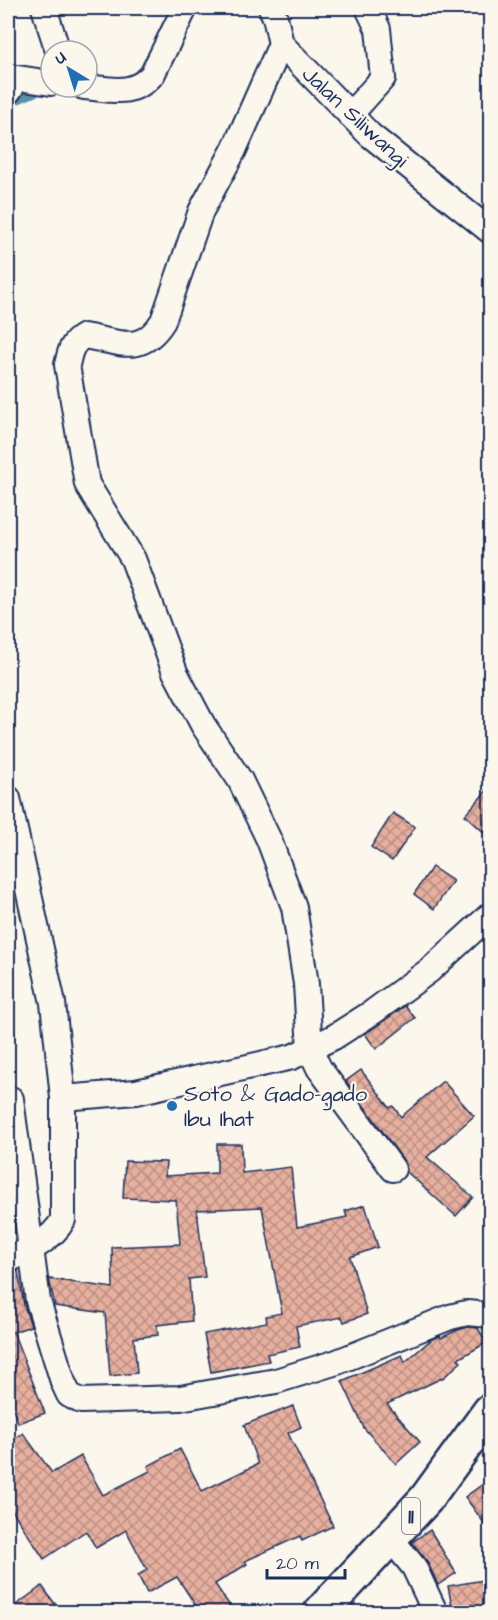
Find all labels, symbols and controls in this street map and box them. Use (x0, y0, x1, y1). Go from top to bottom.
north arrow (39, 39, 99, 99)
text: U (50, 47, 71, 69)
street label: Jalan Siliwangi (294, 59, 415, 176)
place label: Soto & Gado-gado Ibu Ihat (184, 1079, 368, 1135)
marker: Soto & Gado-gado Ibu Ihat (165, 1099, 179, 1113)
road number: 11 (402, 1498, 420, 1534)
scale bar (267, 1542, 345, 1580)
text: 20 m (276, 1551, 319, 1576)

